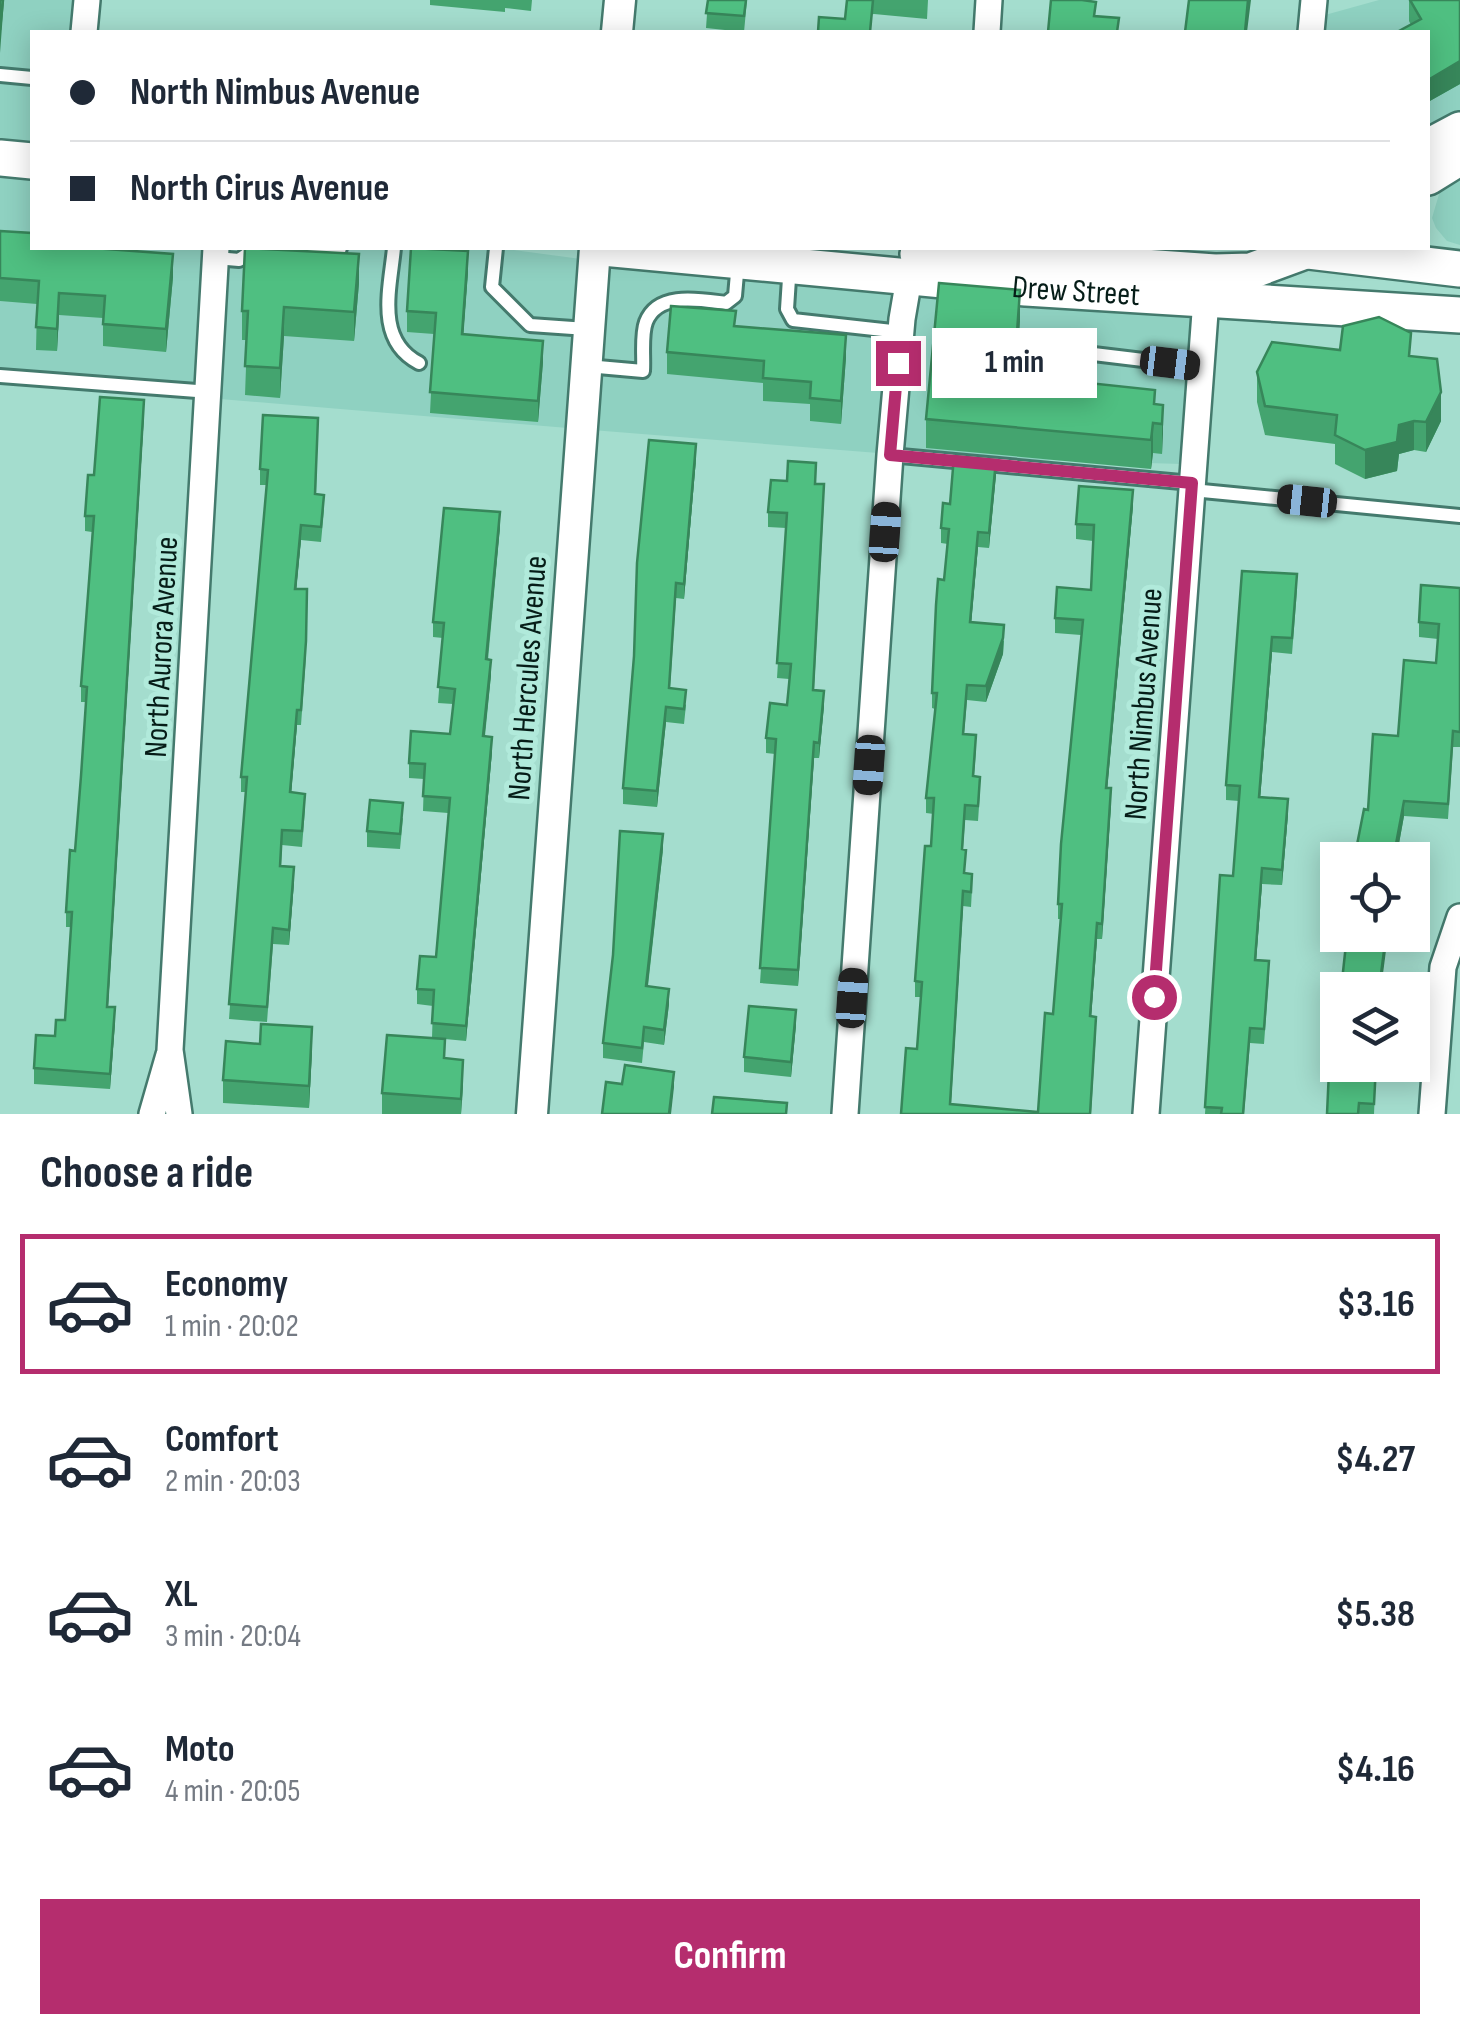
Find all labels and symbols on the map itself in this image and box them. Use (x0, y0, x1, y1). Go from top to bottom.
street label: Drew Street (1010, 267, 1141, 315)
callout: 1 min (933, 328, 1098, 398)
route end (876, 341, 921, 386)
car (1138, 344, 1202, 382)
car (1276, 483, 1338, 519)
car (868, 501, 902, 563)
street label: North Aurora Avenue (137, 536, 187, 758)
street label: North Hercules Avenue (500, 554, 556, 802)
street label: North Nimbus Avenue (1116, 587, 1172, 821)
car (852, 734, 886, 796)
car (835, 967, 869, 1029)
route start (1132, 975, 1177, 1020)

